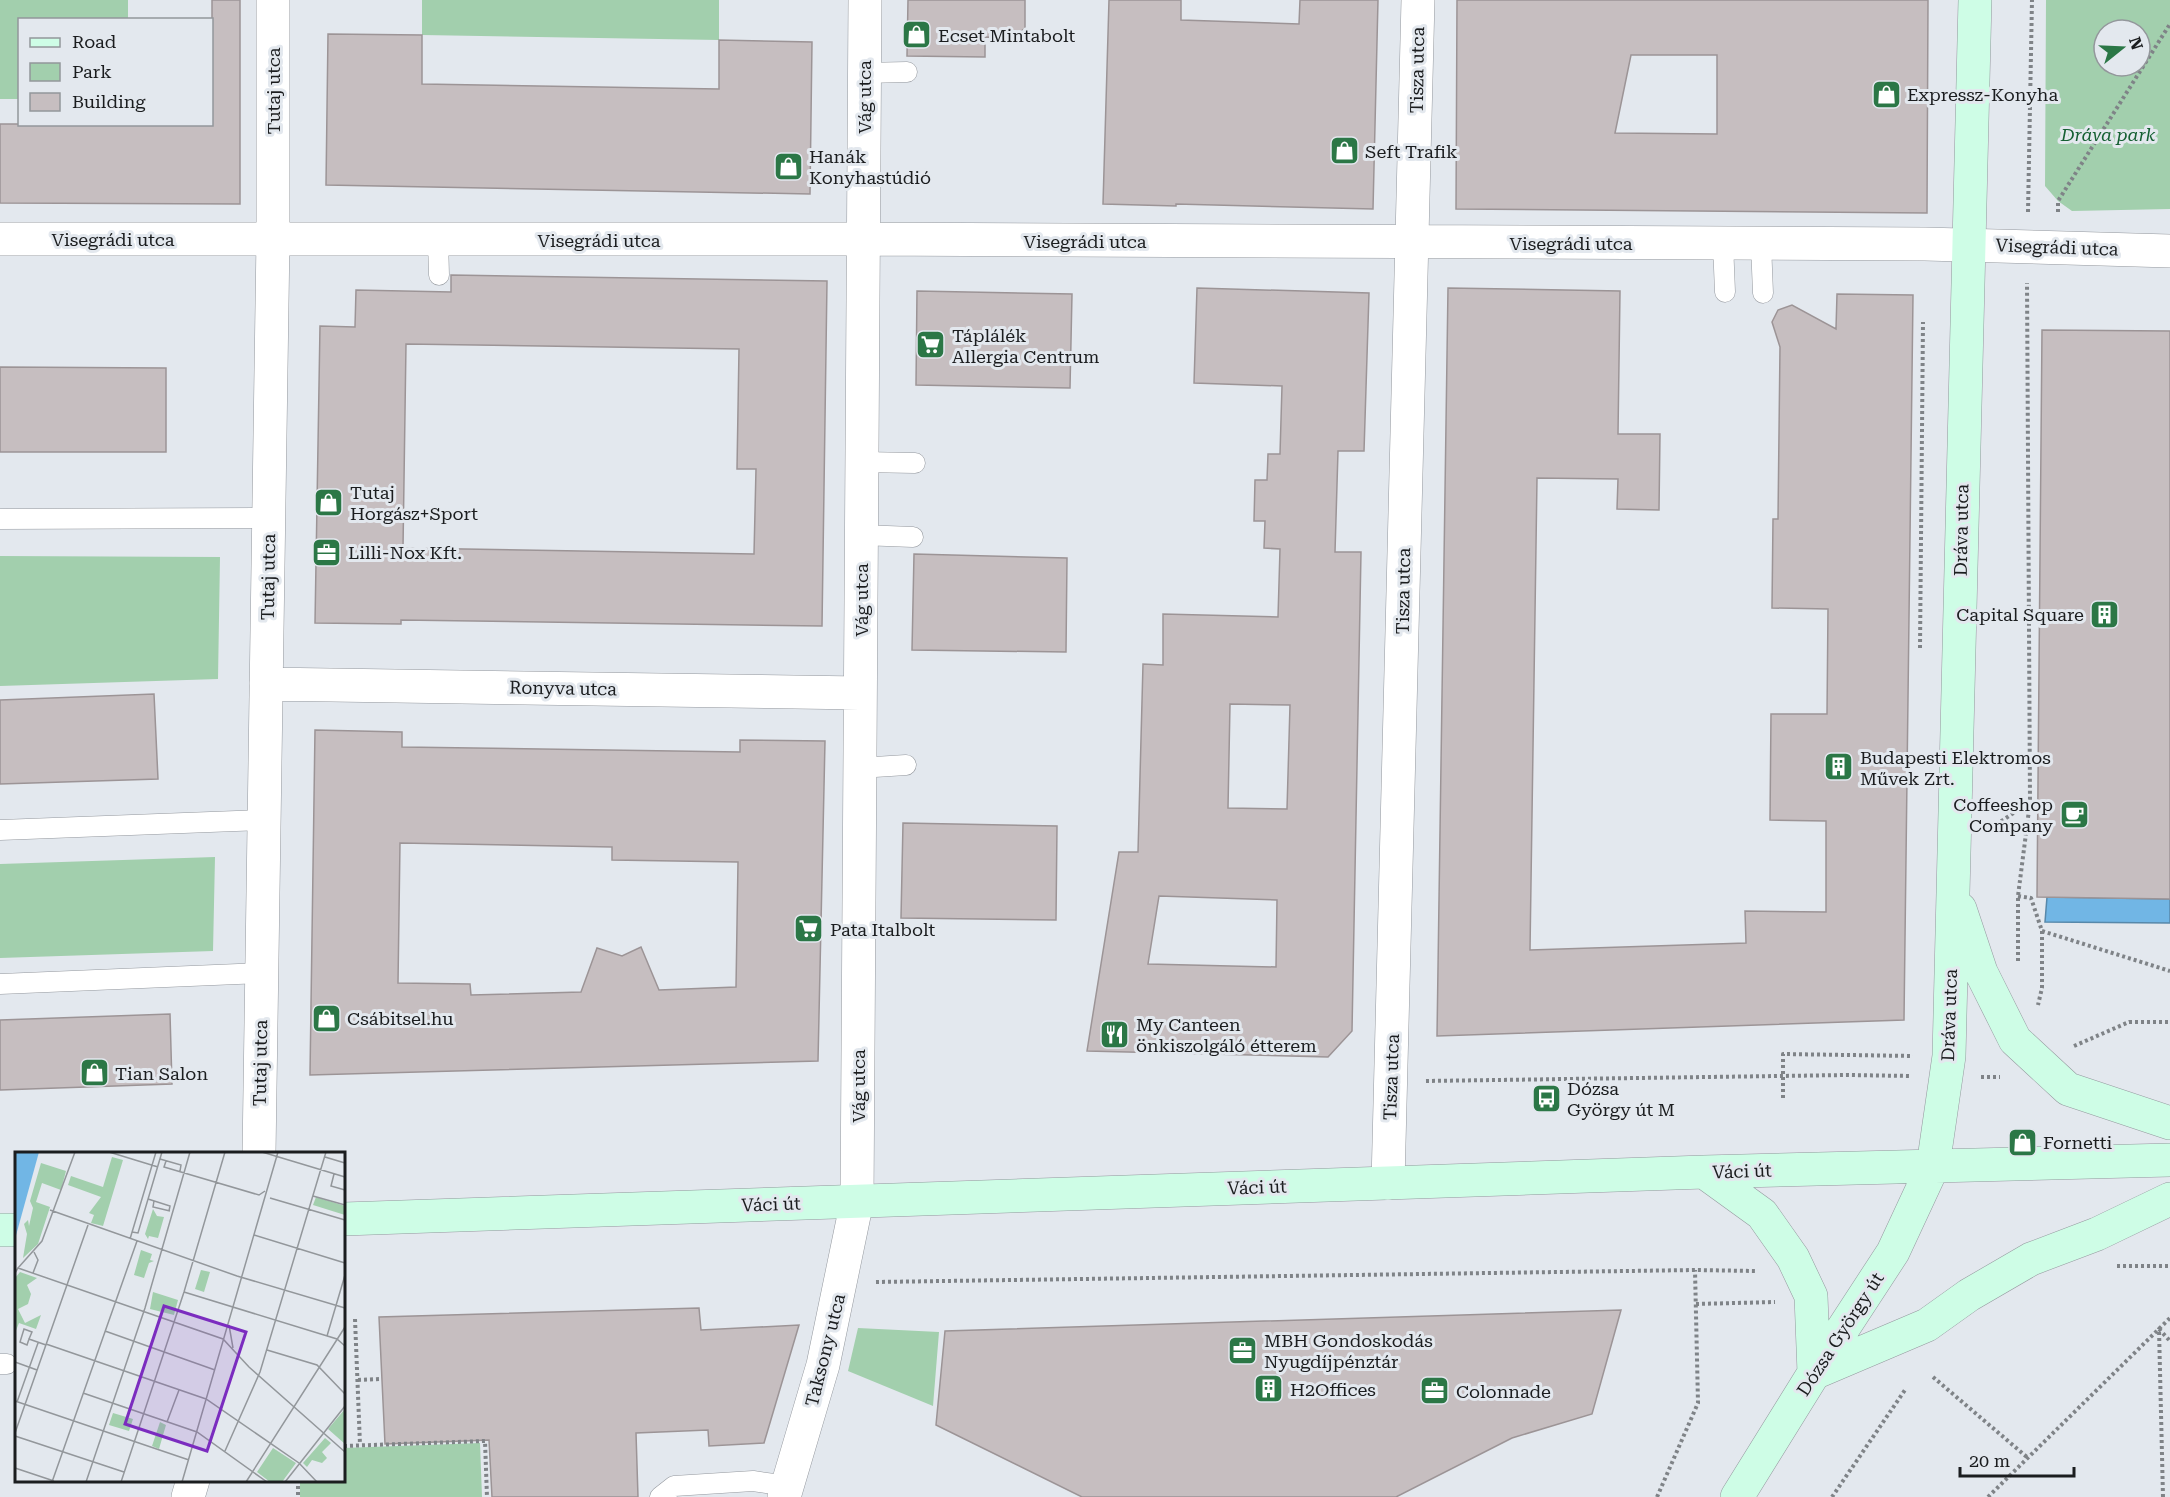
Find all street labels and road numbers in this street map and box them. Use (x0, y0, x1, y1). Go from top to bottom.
street label: Tisza utca (1406, 26, 1428, 113)
street label: Tutaj utca (263, 47, 284, 134)
street label: Vág utca (854, 60, 875, 134)
street label: Visegrádi utca (51, 229, 175, 250)
street label: Visegrádi utca (537, 230, 661, 251)
street label: Visegrádi utca (1023, 231, 1147, 252)
street label: Visegrádi utca (1509, 233, 1633, 254)
street label: Visegrádi utca (1995, 234, 2119, 260)
street label: Dráva utca (1950, 483, 1972, 576)
street label: Tutaj utca (257, 533, 279, 621)
street label: Tisza utca (1392, 547, 1414, 634)
street label: Vág utca (851, 563, 872, 637)
street label: Ronyva utca (509, 677, 617, 699)
street label: Dráva utca (1937, 968, 1961, 1062)
street label: Tutaj utca (249, 1019, 271, 1107)
street label: Tisza utca (1379, 1033, 1403, 1121)
street label: Vág utca (848, 1049, 869, 1123)
street label: Váci út (1712, 1159, 1772, 1183)
street label: Váci út (1227, 1175, 1287, 1199)
street label: Váci út (741, 1192, 801, 1216)
street label: Dózsa György út (1792, 1268, 1888, 1400)
street label: Taksony utca (801, 1291, 849, 1409)

